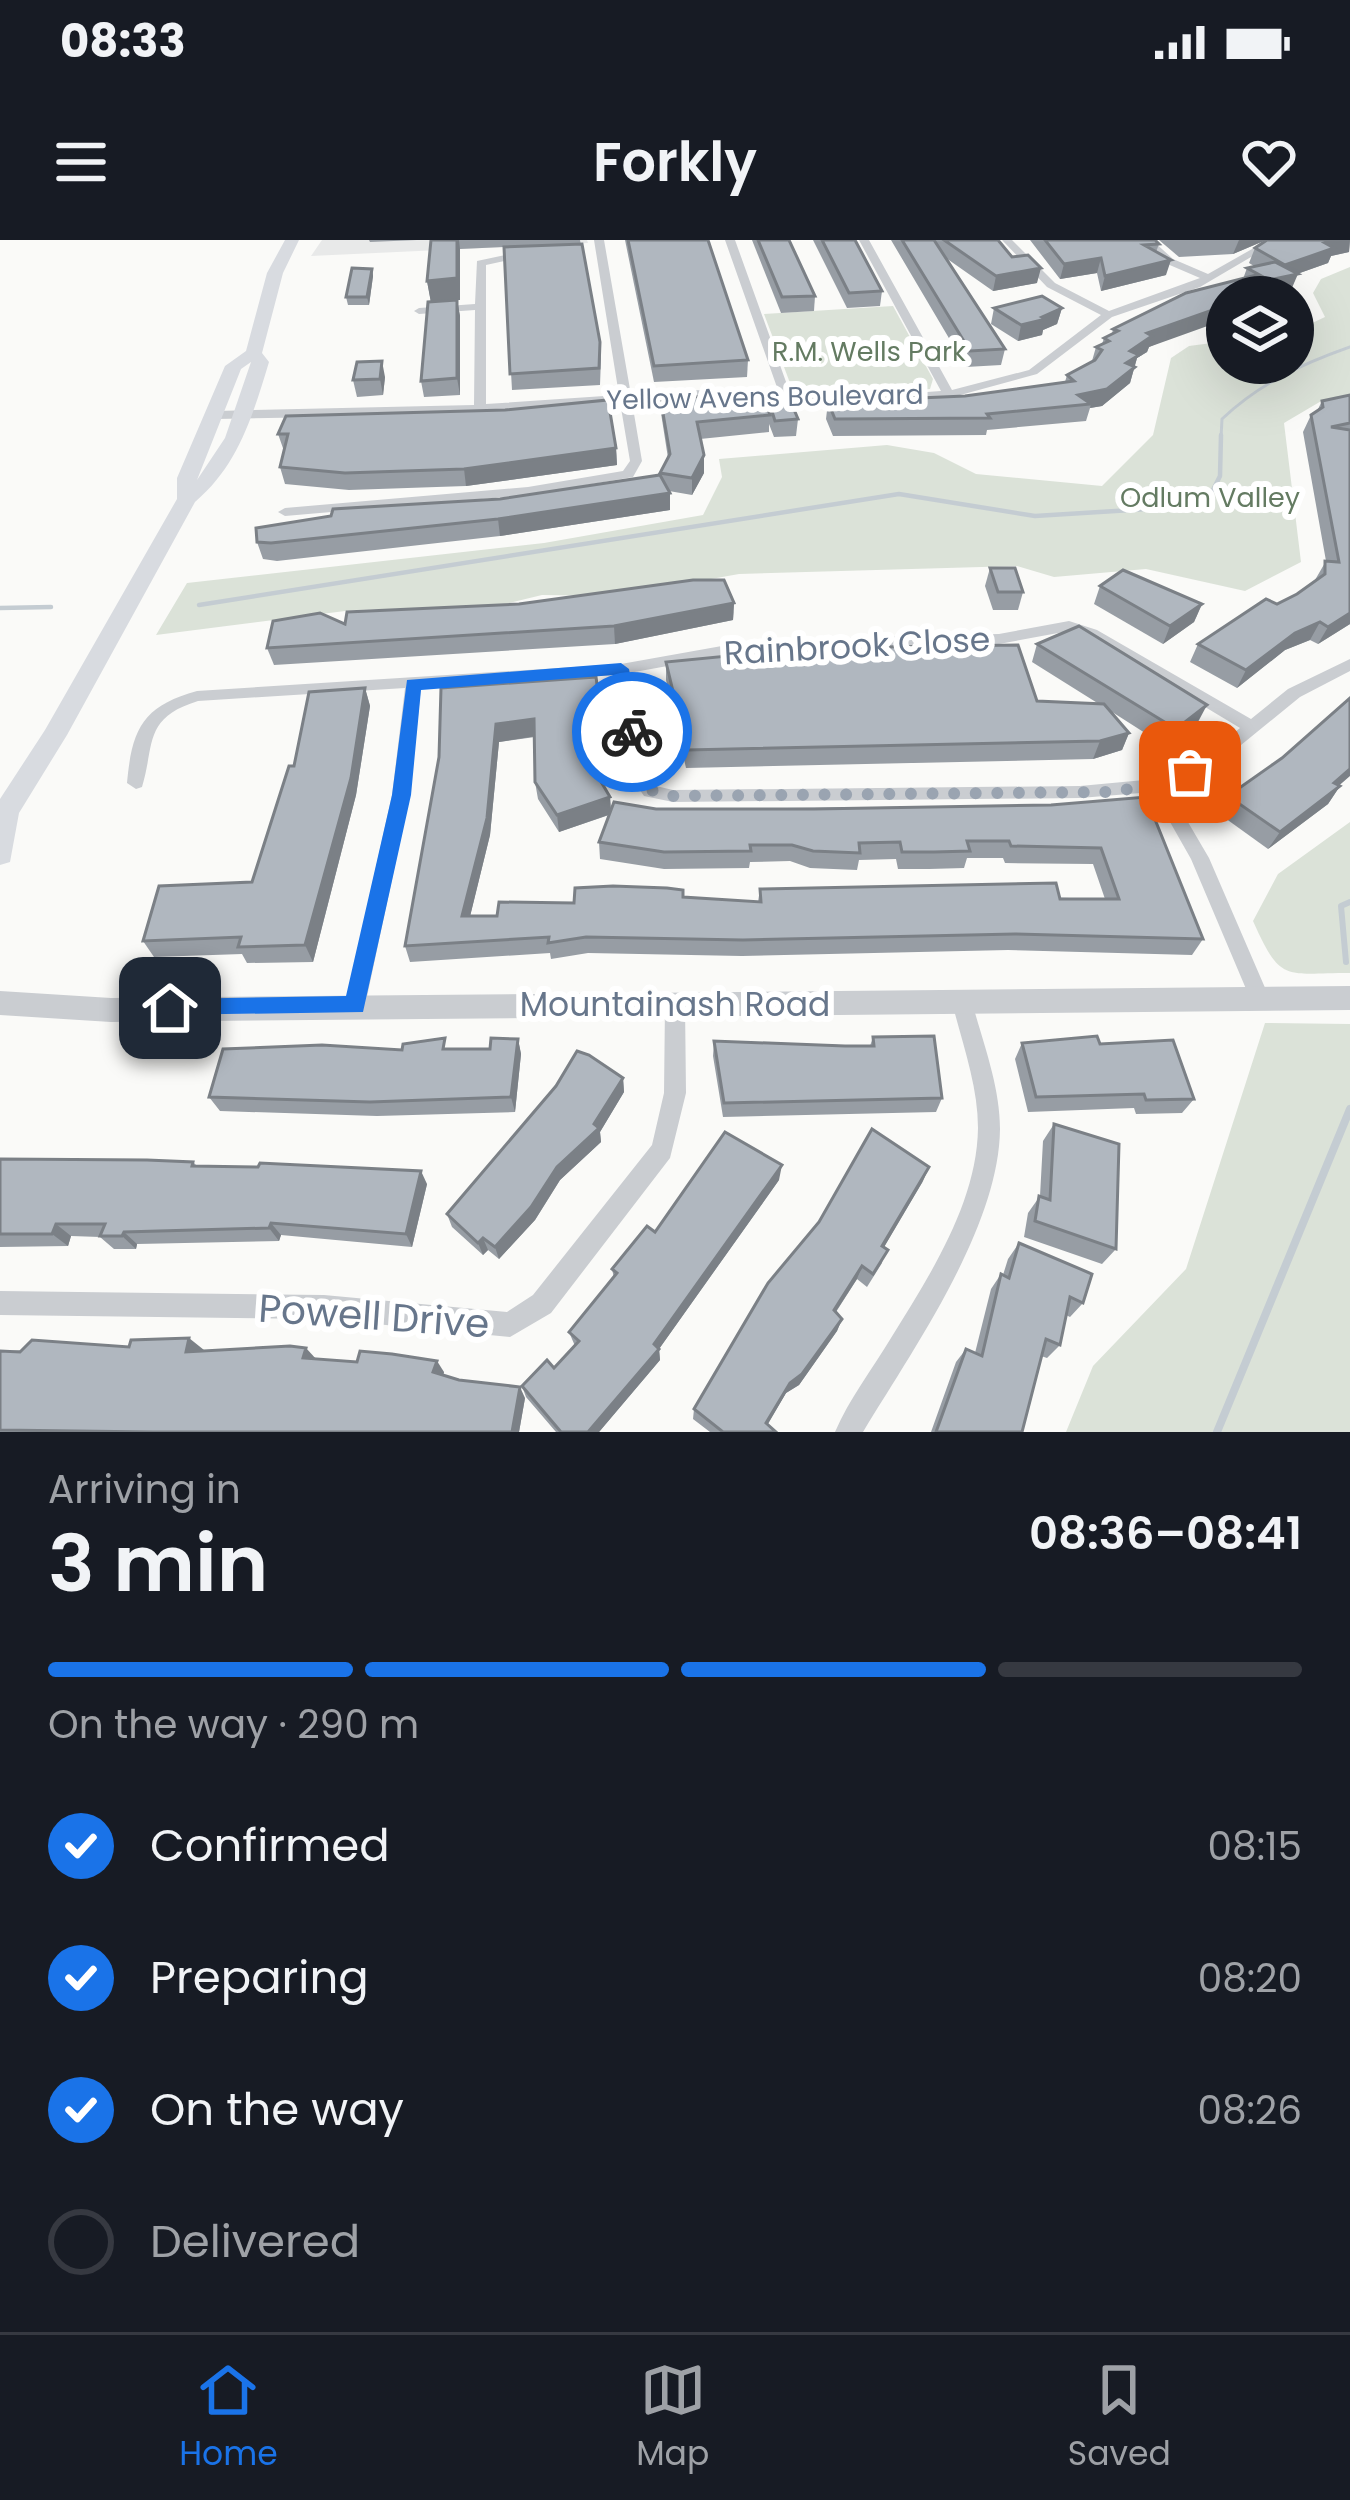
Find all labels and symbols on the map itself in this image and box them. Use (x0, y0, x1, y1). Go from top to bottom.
park label: R.M. Wells Park (772, 333, 966, 370)
street label: Yellow Avens Boulevard (606, 376, 924, 418)
park label: Odlum Valley (1120, 479, 1300, 516)
street label: Rainbrook Close (723, 616, 991, 676)
courier (572, 672, 692, 792)
pin (1139, 721, 1241, 823)
pin (119, 957, 221, 1059)
street label: Mountainash Road (520, 981, 830, 1028)
street label: Powell Drive (257, 1281, 491, 1351)

